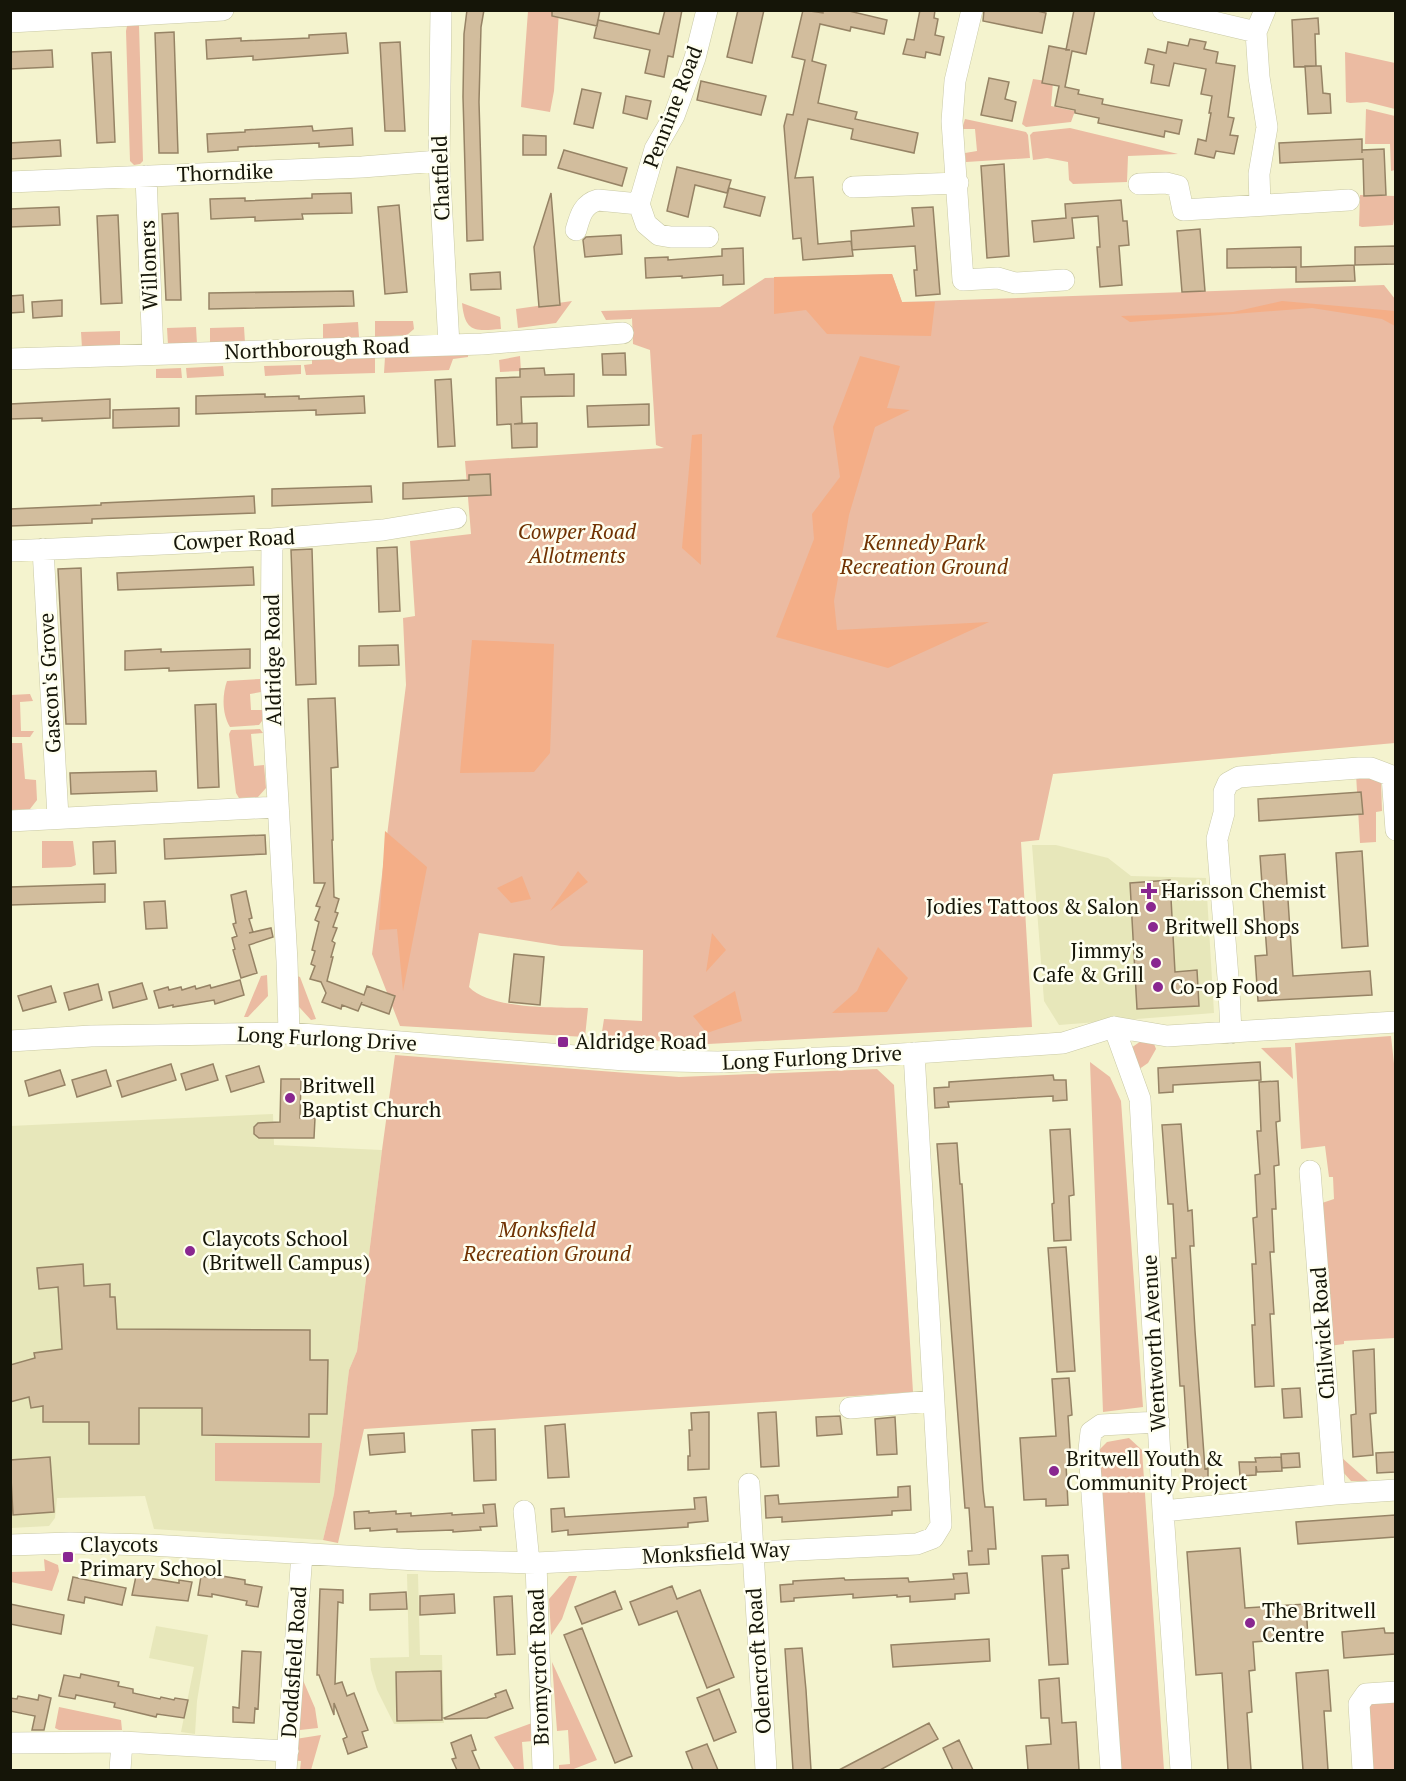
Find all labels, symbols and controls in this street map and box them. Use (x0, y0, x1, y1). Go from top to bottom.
street label: Pennine Road (636, 41, 708, 172)
street label: Chatfield (425, 135, 455, 221)
street label: Thorndike (176, 156, 274, 188)
street label: Willoners (132, 219, 164, 311)
street label: Northborough Road (224, 331, 410, 365)
park label: Cowper Road Allotments (518, 517, 637, 569)
street label: Cowper Road (172, 522, 296, 556)
park label: Kennedy Park Recreation Ground (839, 528, 1009, 580)
street label: Aldridge Road (257, 593, 287, 726)
street label: Gascon's Grove (31, 612, 67, 754)
place label: Harisson Chemist (1161, 876, 1327, 904)
marker: Harisson Chemist (1142, 884, 1156, 898)
place label: Jodies Tattoos & Salon (926, 892, 1140, 920)
marker: Jodies Tattoos & Salon (1144, 900, 1158, 914)
place label: Britwell Shops (1165, 912, 1300, 940)
marker: Britwell Shops (1146, 920, 1160, 934)
place label: Jimmy's Cafe & Grill (1033, 936, 1144, 988)
marker: Jimmy's Cafe & Grill (1149, 956, 1163, 970)
place label: Co-op Food (1170, 972, 1279, 1000)
marker: Co-op Food (1151, 980, 1165, 994)
street label: Long Furlong Drive (236, 1019, 418, 1057)
place label: Aldridge Road (575, 1027, 707, 1055)
marker: Aldridge Road (556, 1035, 570, 1049)
street label: Long Furlong Drive (721, 1038, 903, 1076)
place label: Britwell Baptist Church (302, 1071, 441, 1123)
marker: Britwell Baptist Church (283, 1091, 297, 1105)
park label: Monksfield Recreation Ground (462, 1215, 632, 1267)
place label: Claycots School (Britwell Campus) (202, 1224, 370, 1276)
marker: Claycots School (Britwell Campus) (183, 1244, 197, 1258)
street label: Wentworth Avenue (1134, 1254, 1172, 1432)
street label: Chilwick Road (1303, 1266, 1341, 1400)
place label: Britwell Youth & Community Project (1066, 1444, 1248, 1496)
marker: Britwell Youth & Community Project (1047, 1464, 1061, 1478)
place label: Claycots Primary School (80, 1530, 223, 1582)
street label: Monksfield Way (641, 1534, 791, 1570)
marker: Claycots Primary School (61, 1550, 75, 1564)
street label: Doddsfield Road (274, 1585, 312, 1739)
street label: Odencroft Road (739, 1587, 777, 1735)
street label: Bromycroft Road (521, 1588, 555, 1746)
place label: The Britwell Centre (1262, 1596, 1376, 1648)
marker: The Britwell Centre (1243, 1616, 1257, 1630)

